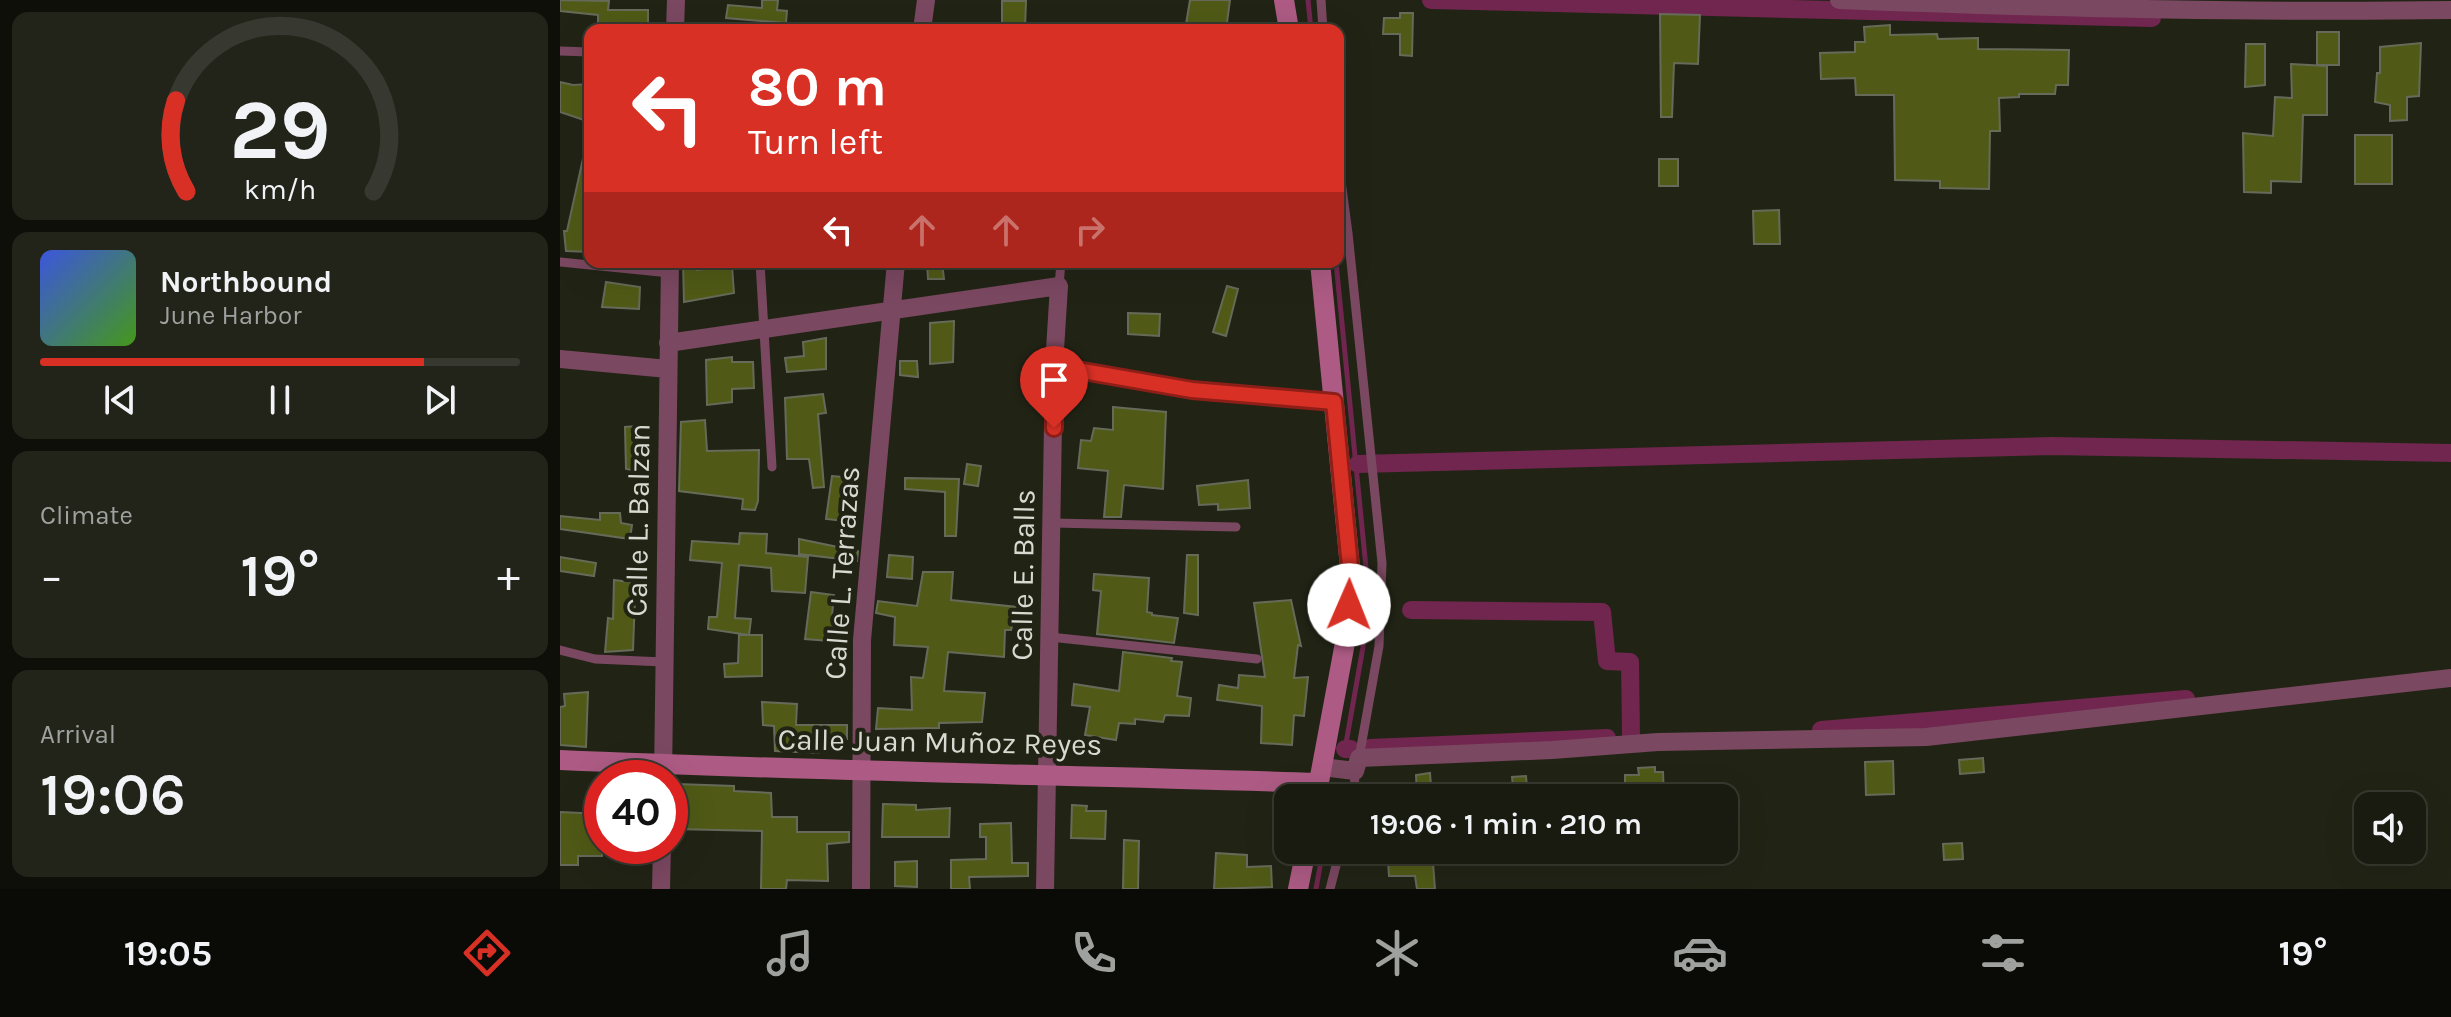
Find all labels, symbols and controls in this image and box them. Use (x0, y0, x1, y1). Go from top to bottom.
text: 80 m (748, 54, 887, 119)
icon: left (616, 56, 720, 160)
text: 29 (229, 82, 331, 179)
text: Turn left (748, 121, 883, 163)
text: km/h (244, 173, 316, 206)
icon: left (816, 208, 860, 252)
icon: ahead (900, 208, 944, 252)
icon: ahead (984, 208, 1028, 252)
icon: right (1068, 208, 1112, 252)
text: Northbound (160, 264, 332, 300)
text: June Harbor (160, 300, 302, 331)
pin (1020, 346, 1088, 428)
icon: arrive (1032, 358, 1076, 402)
icon: previous (98, 378, 142, 422)
icon: pause (258, 378, 302, 422)
icon: next (418, 378, 462, 422)
street label: Calle L. Balzan (618, 423, 658, 617)
street label: Calle L. Terrazas (817, 465, 867, 681)
street label: Calle E. Balls (1004, 489, 1042, 661)
text: Climate (40, 500, 133, 531)
text: 19° (240, 541, 320, 611)
text: − (40, 551, 63, 602)
text: + (497, 551, 520, 602)
position arrow (1307, 563, 1391, 647)
text: Arrival (40, 719, 116, 750)
street label: Calle Juan Muñoz Reyes (777, 721, 1103, 763)
text: 19:06 (40, 760, 186, 830)
speed limit sign: 40 (584, 760, 688, 864)
map controls (2354, 792, 2426, 864)
button: sound (2354, 792, 2426, 864)
text: 19:06 · 1 min · 210 m (1370, 806, 1642, 842)
icon: directions (459, 925, 515, 981)
icon: music (762, 925, 818, 981)
icon: phone (1066, 925, 1122, 981)
icon: climate (1369, 925, 1425, 981)
icon: car (1672, 925, 1728, 981)
icon: filters (1975, 925, 2031, 981)
text: 19:05 (124, 932, 212, 974)
text: 19° (2279, 932, 2327, 974)

